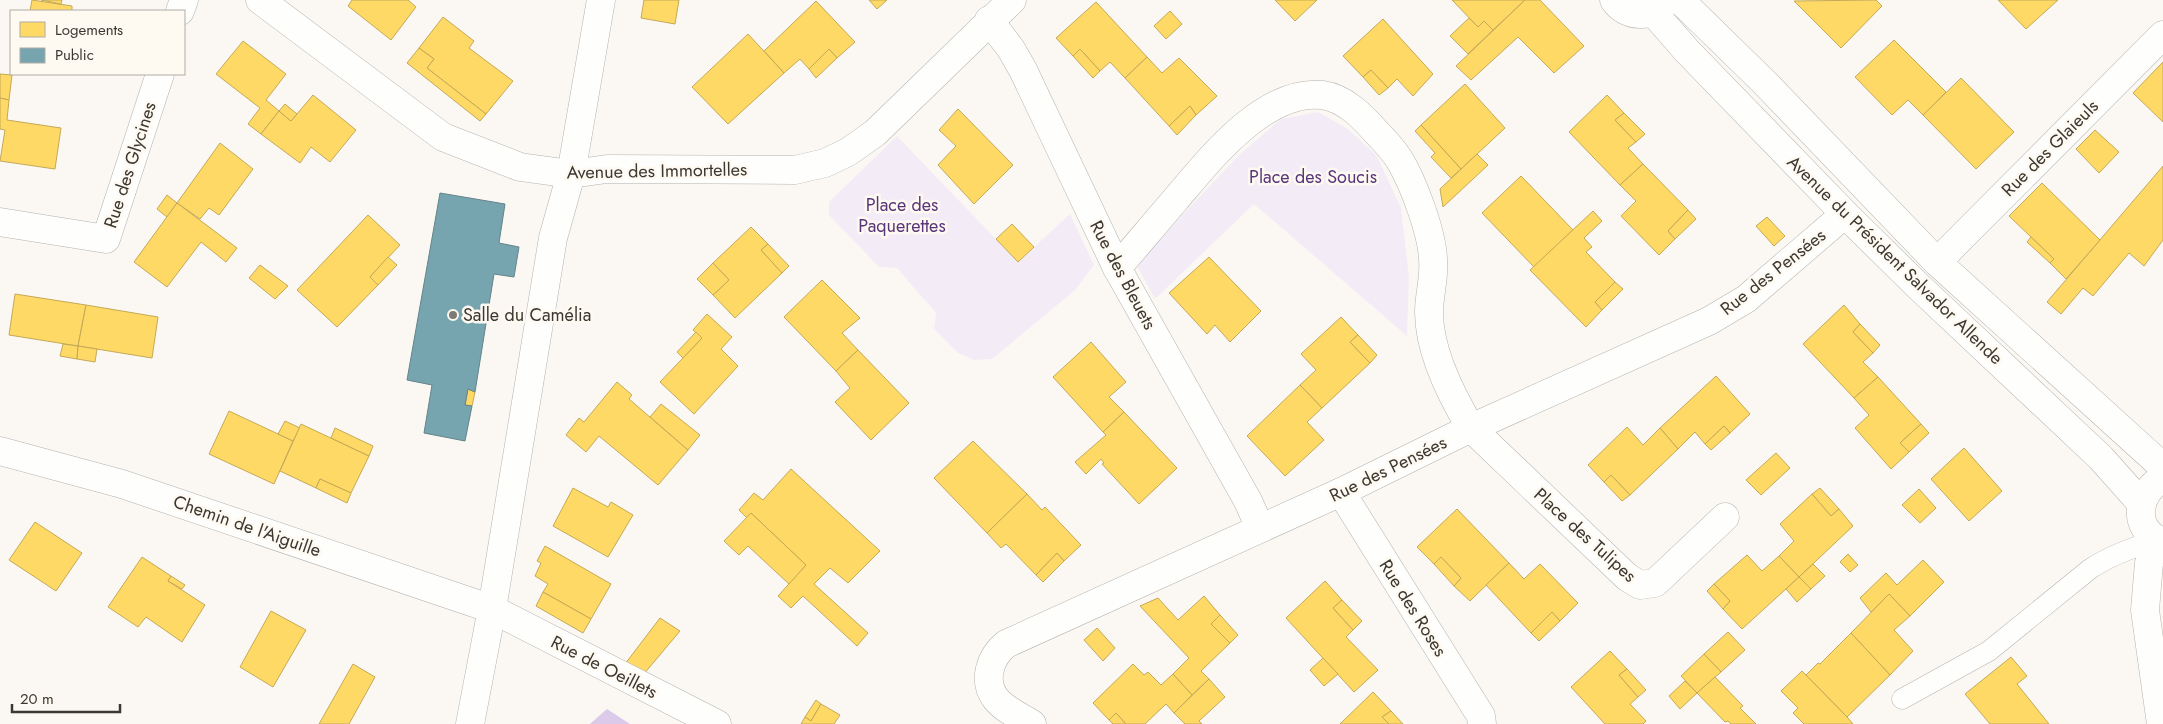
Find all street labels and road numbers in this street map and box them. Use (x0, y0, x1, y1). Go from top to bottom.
street label: Rue des Glaieuls (1996, 94, 2104, 202)
street label: Rue des Glycines (97, 99, 163, 231)
street label: Avenue du Président Salvador Allende (1781, 150, 2009, 370)
street label: Avenue des Immortelles (567, 156, 747, 186)
street label: Rue des Bleuets (1083, 216, 1163, 334)
street label: Rue des Pensées (1715, 223, 1831, 321)
street label: Rue des Pensées (1325, 429, 1451, 509)
street label: Place des Tulipes (1528, 482, 1642, 588)
street label: Chemin de l'Aiguille (170, 489, 324, 563)
street label: Rue des Roses (1373, 554, 1453, 662)
street label: Rue de Oeillets (546, 629, 662, 705)

